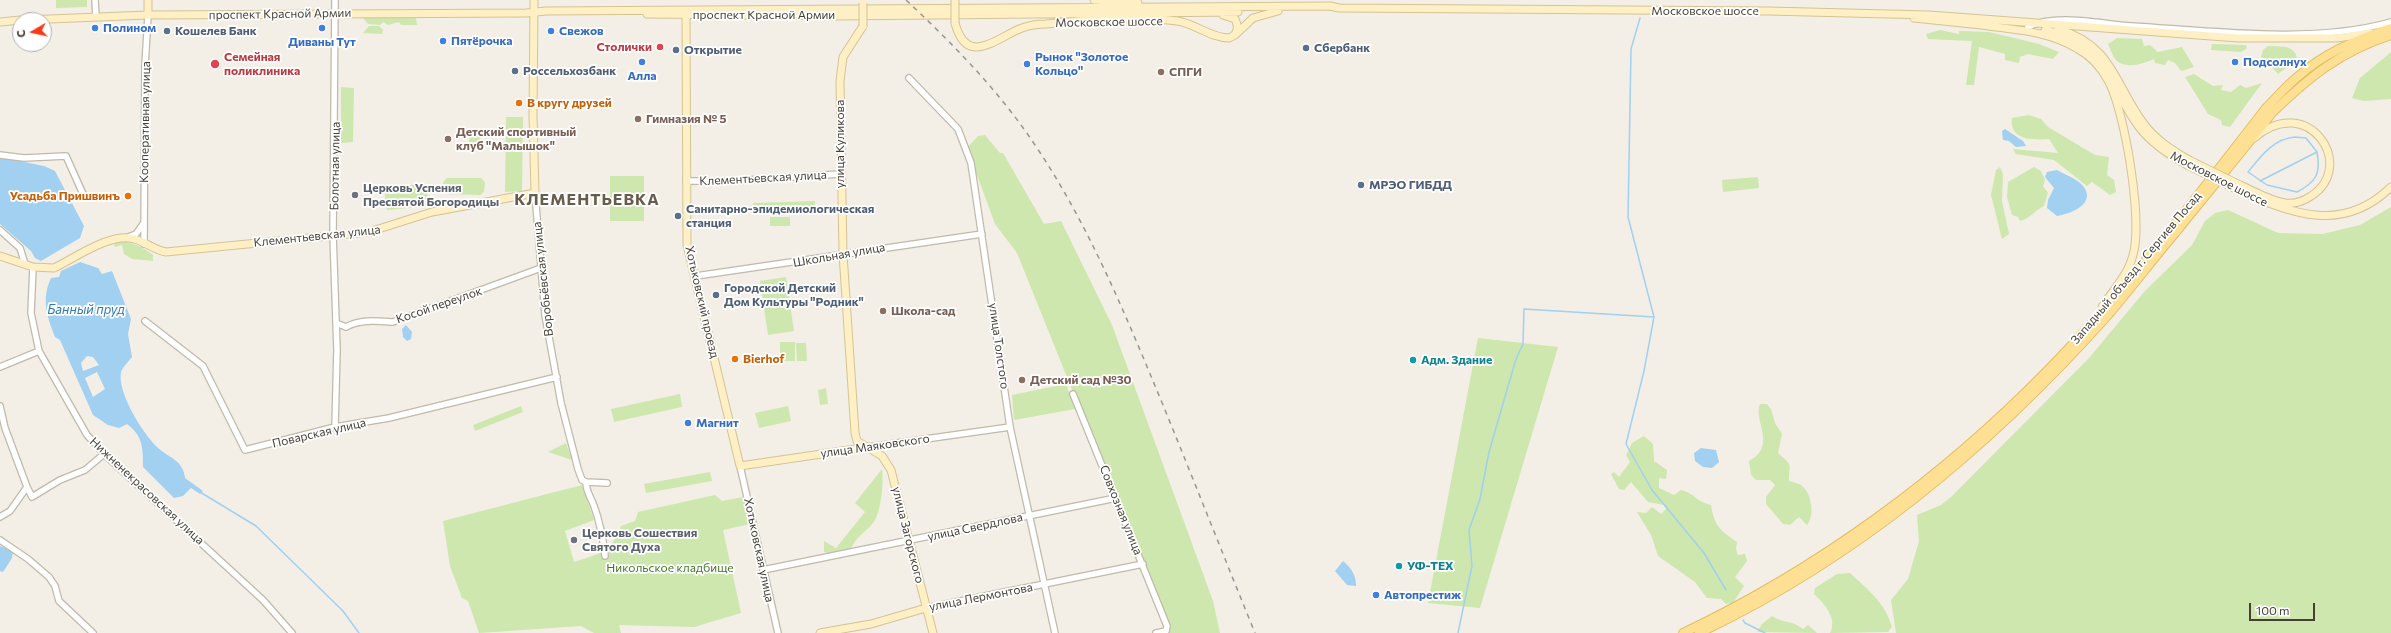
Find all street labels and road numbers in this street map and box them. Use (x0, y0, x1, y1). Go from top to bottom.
street label: Московское шоссе (1651, 4, 1759, 18)
street label: проспект Красной Армии (209, 6, 351, 22)
street label: проспект Красной Армии (693, 8, 835, 22)
street label: Московское шоссе (1055, 14, 1163, 30)
street label: Кооперативная улица (137, 61, 153, 183)
street label: улица Куликова (833, 100, 847, 188)
street label: Болотная улица (327, 122, 343, 210)
street label: Московское шоссе (2168, 148, 2270, 210)
street label: Клементьевская улица (699, 167, 827, 189)
street label: Западный объезд г. Сергиев Посад (2068, 189, 2204, 347)
street label: Воробьёвская улица (530, 221, 556, 337)
street label: Клементьевская улица (253, 222, 381, 250)
street label: Школьная улица (792, 240, 886, 270)
street label: Хотьковский проезд (682, 244, 722, 360)
street label: Косой переулок (394, 284, 484, 326)
street label: улица Толстого (986, 302, 1012, 390)
street label: Поварская улица (271, 415, 367, 451)
street label: улица Маяковского (819, 431, 931, 461)
street label: Нижненекрасовская улица (87, 434, 207, 548)
street label: Совхозная улица (1096, 463, 1146, 557)
street label: улица Загорского (889, 485, 927, 585)
street label: Хотьковская улица (741, 497, 777, 603)
street label: улица Свердлова (926, 510, 1024, 544)
street label: улица Лермонтова (928, 580, 1034, 614)

